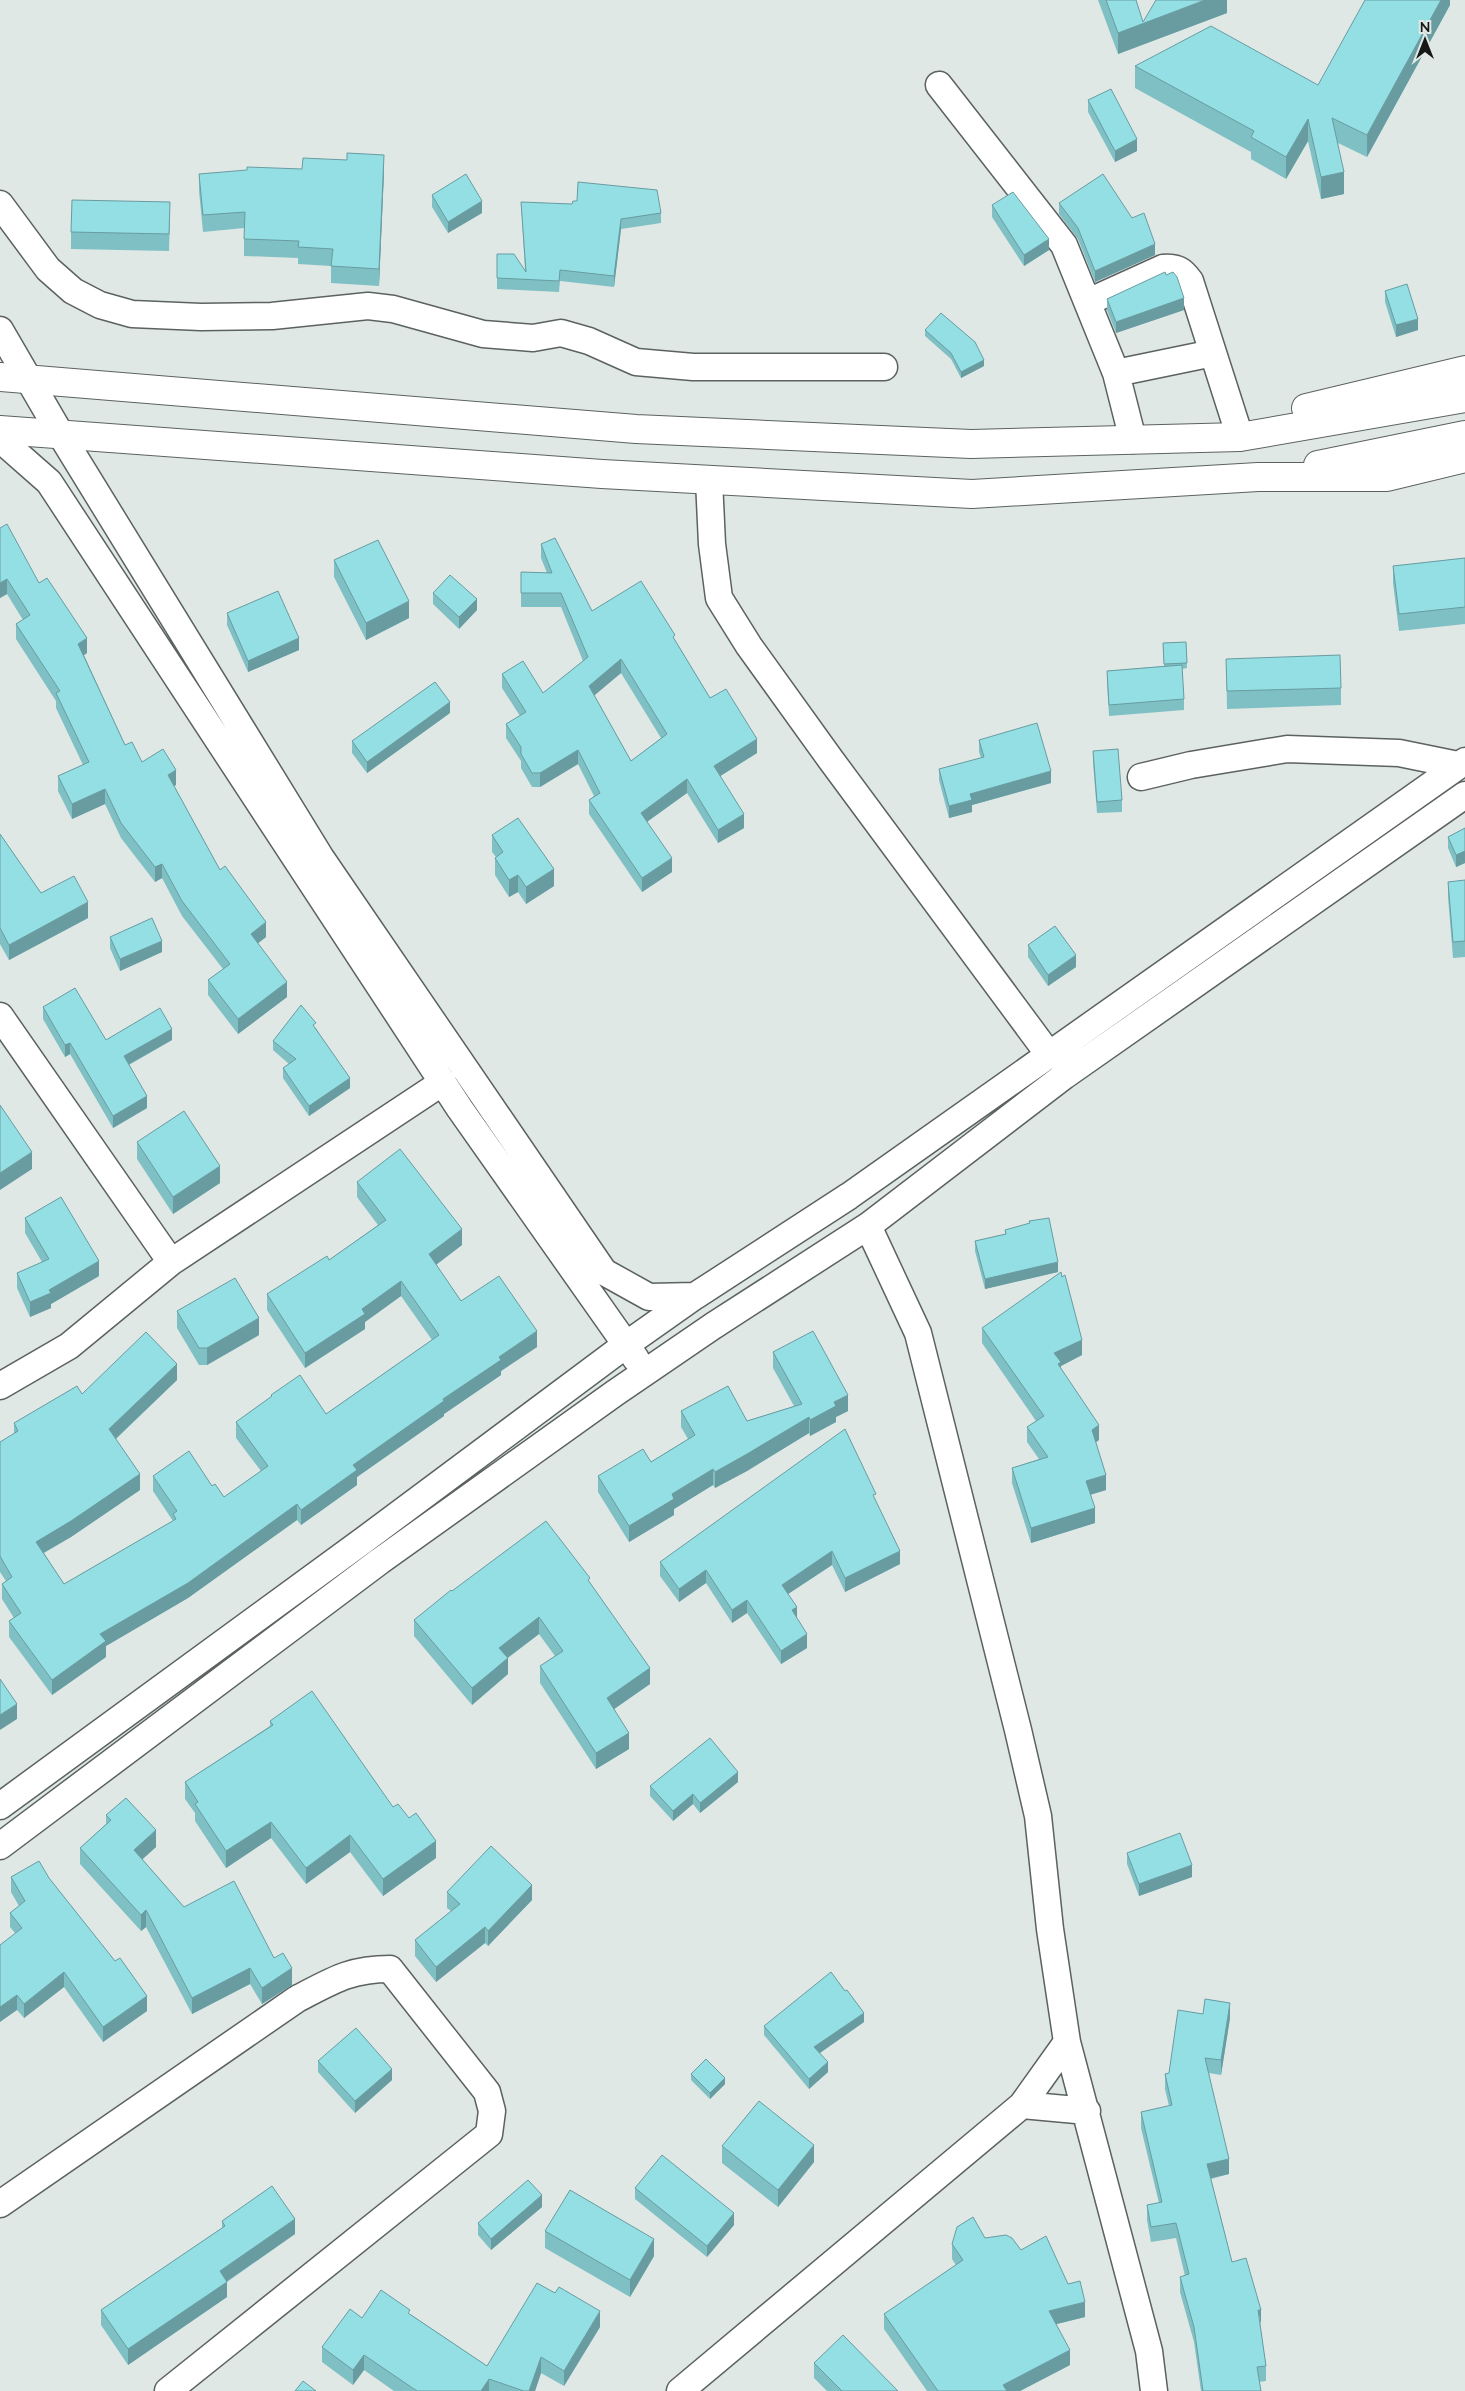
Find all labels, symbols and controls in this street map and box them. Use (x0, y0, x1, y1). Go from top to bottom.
north arrow (1400, 15, 1450, 65)
text: N (1420, 18, 1430, 36)

